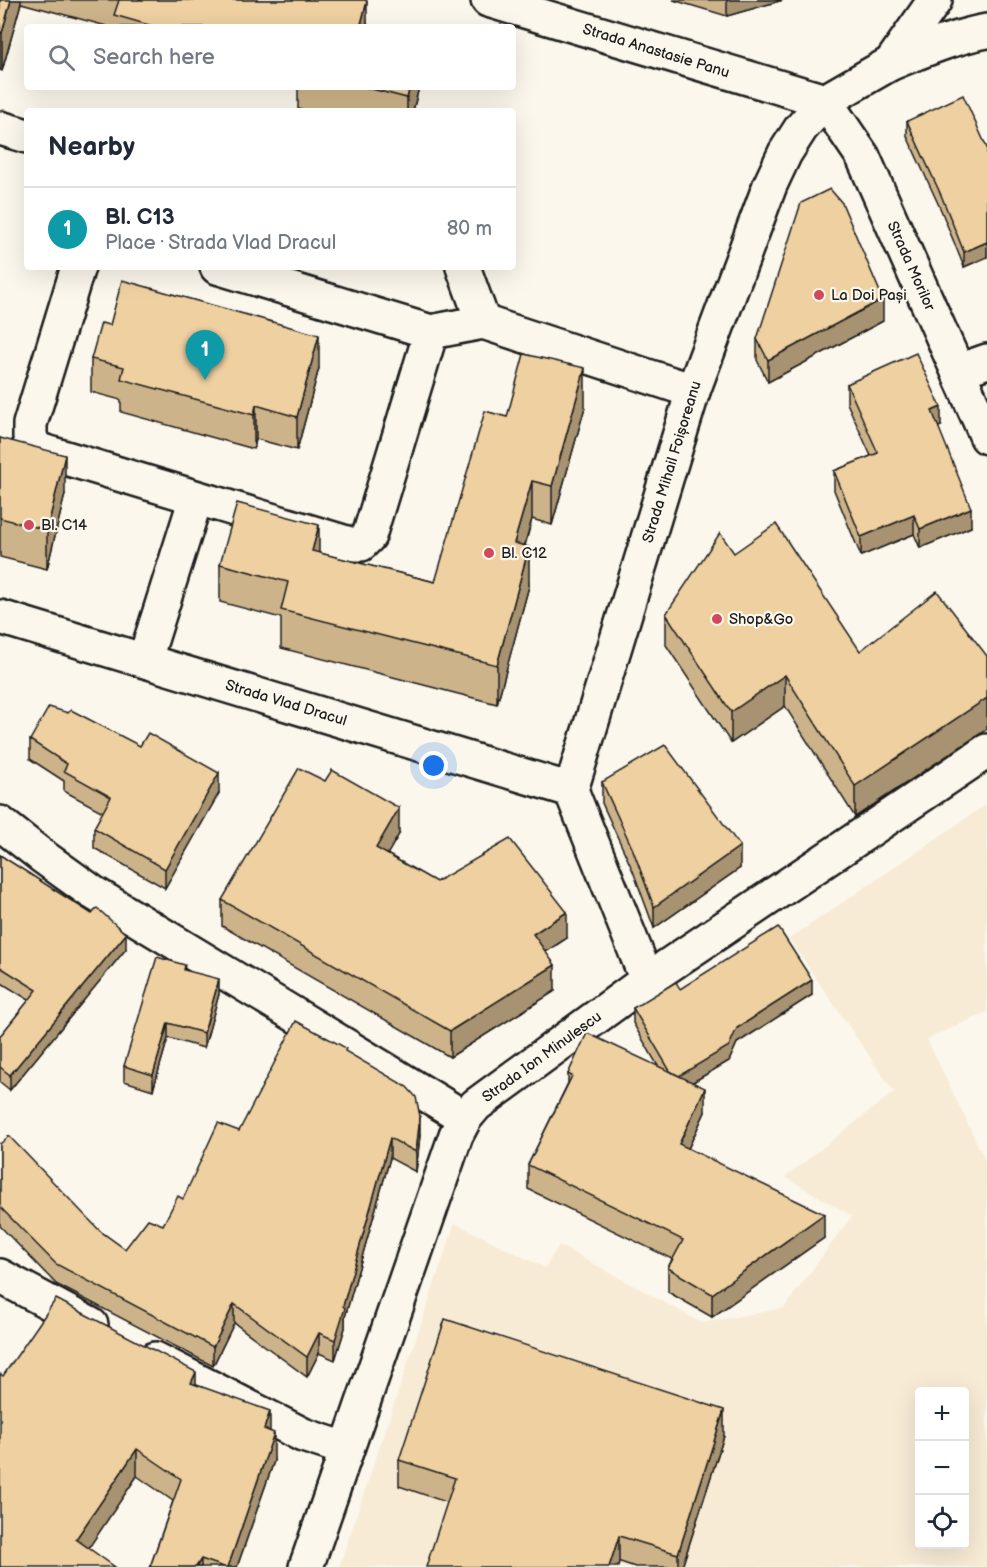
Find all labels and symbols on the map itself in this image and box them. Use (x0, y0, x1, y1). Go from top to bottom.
street label: Strada Anastasie Panu (580, 20, 732, 82)
street label: Strada Morilor (883, 218, 939, 314)
place label: La Doi Pași (831, 286, 907, 305)
marker: La Doi Pași (812, 288, 826, 302)
pin: 1 (186, 330, 224, 380)
street label: Strada Mihail Foișoreanu (638, 379, 706, 545)
place label: Bl. C14 (41, 516, 87, 535)
marker: Bl. C14 (22, 518, 36, 532)
place label: Bl. C12 (501, 544, 547, 563)
marker: Bl. C12 (482, 546, 496, 560)
place label: Shop&Go (729, 610, 793, 629)
marker: Shop&Go (710, 612, 724, 626)
street label: Strada Vlad Dracul (223, 676, 349, 730)
your location (419, 751, 448, 780)
street label: Strada Ion Minulescu (478, 1007, 606, 1107)

